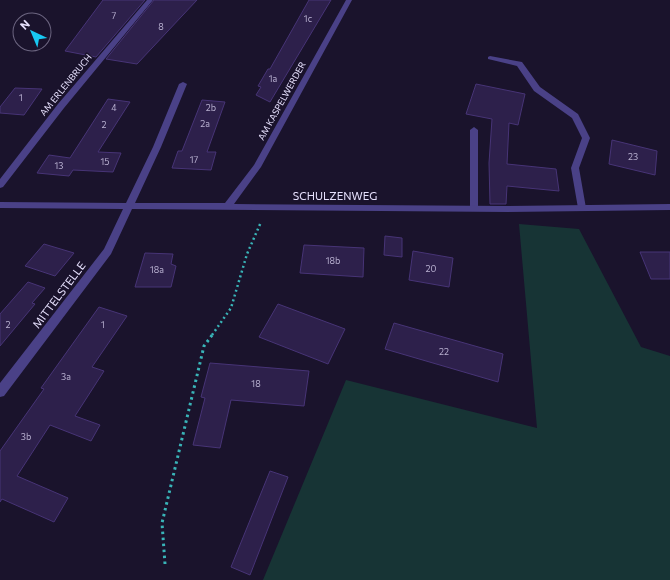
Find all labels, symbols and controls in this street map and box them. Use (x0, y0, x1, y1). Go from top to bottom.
house number: 7 (112, 10, 117, 21)
north arrow (12, 12, 52, 52)
house number: 1c (304, 13, 313, 24)
text: N (17, 17, 32, 32)
house number: 8 (158, 21, 164, 32)
street label: AM ERLENBRUCH (37, 52, 94, 118)
street label: AM KASPELWERDER (255, 60, 308, 142)
house number: 1a (269, 73, 278, 84)
house number: 1 (19, 92, 23, 103)
house number: 4 (111, 102, 117, 113)
house number: 2b (206, 102, 216, 113)
house number: 2a (200, 118, 210, 129)
house number: 2 (102, 119, 107, 130)
house number: 23 (628, 151, 638, 162)
house number: 17 (190, 154, 199, 165)
house number: 15 (100, 156, 110, 167)
house number: 13 (55, 160, 63, 171)
street label: SCHULZENWEG (293, 189, 377, 202)
house number: 18b (326, 255, 340, 266)
street label: MITTELSTELLE (29, 259, 88, 330)
house number: 20 (426, 263, 437, 274)
house number: 18a (150, 264, 164, 275)
house number: 2 (6, 319, 11, 330)
house number: 1 (101, 319, 105, 330)
house number: 22 (439, 346, 449, 357)
house number: 3a (61, 371, 71, 382)
house number: 18 (251, 378, 261, 389)
house number: 3b (21, 431, 31, 442)

